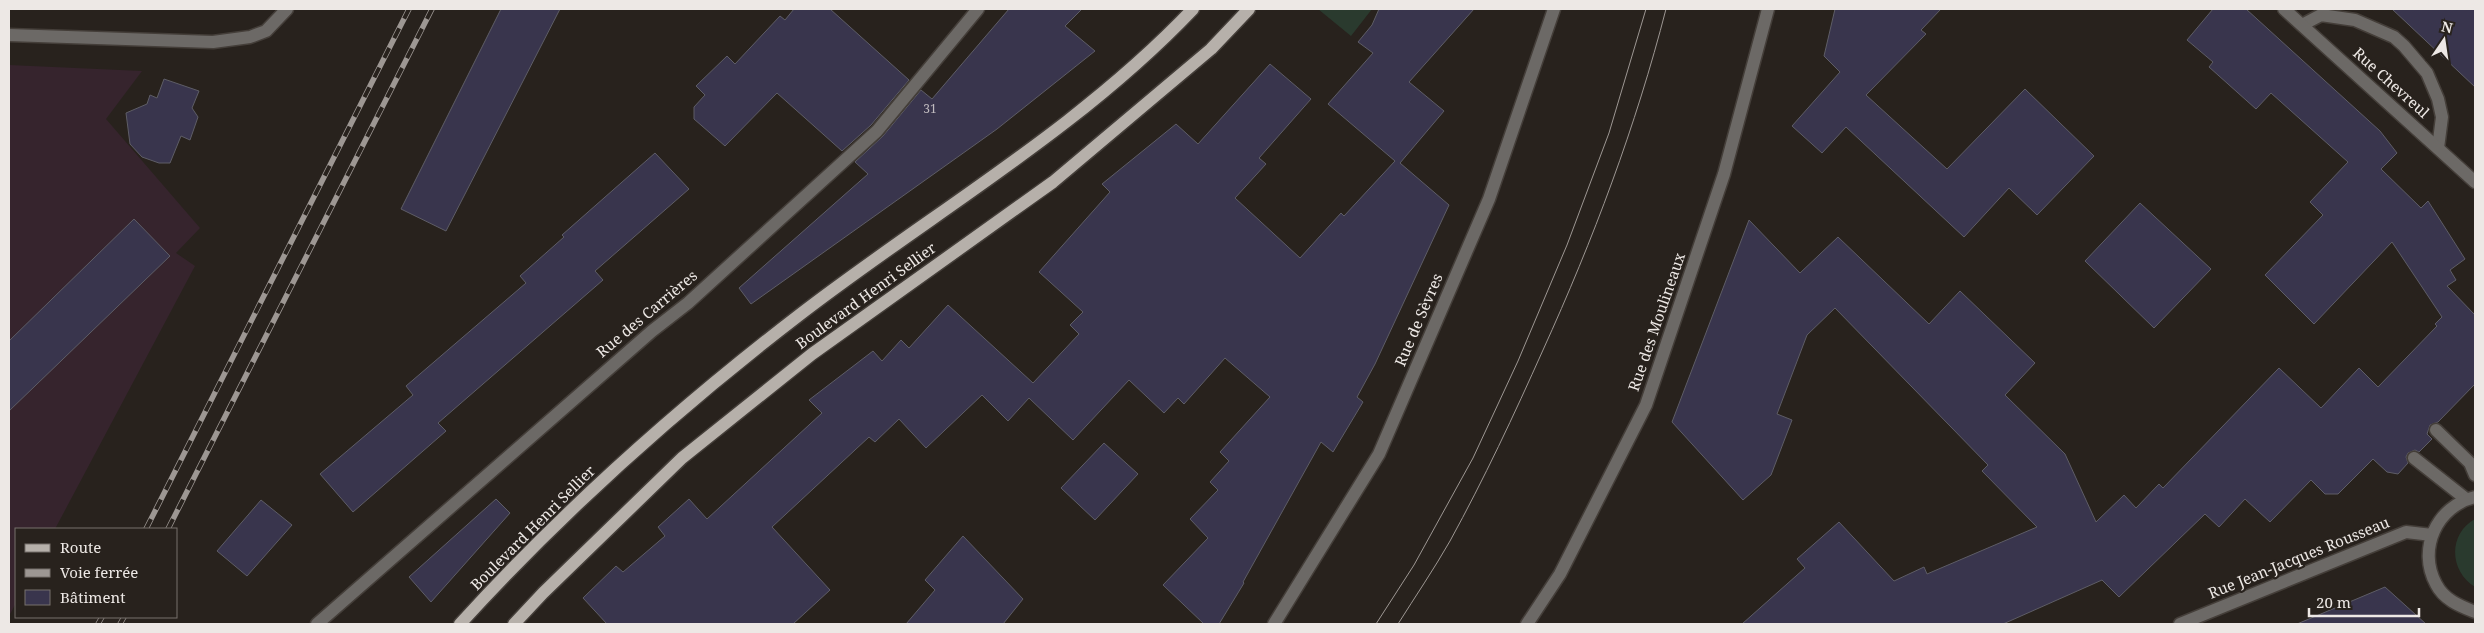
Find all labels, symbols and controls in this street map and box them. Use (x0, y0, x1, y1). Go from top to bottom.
north arrow (2419, 15, 2469, 65)
text: N (2440, 16, 2455, 37)
street label: Rue Chevreul (2349, 43, 2434, 122)
house number: 31 (923, 100, 937, 117)
street label: Boulevard Henri Sellier (791, 238, 940, 353)
street label: Rue des Moulineaux (1623, 249, 1689, 394)
street label: Rue des Carrières (592, 265, 701, 361)
street label: Rue de Sèvres (1390, 270, 1447, 369)
street label: Boulevard Henri Sellier (466, 461, 599, 594)
street label: Rue Jean-Jacques Rousseau (2205, 511, 2393, 603)
legend (15, 528, 178, 618)
text: Route (60, 537, 101, 557)
text: Voie ferrée (60, 562, 138, 582)
scale bar (2309, 586, 2419, 618)
text: Bâtiment (60, 587, 126, 607)
text: 20 m (2316, 592, 2351, 612)

